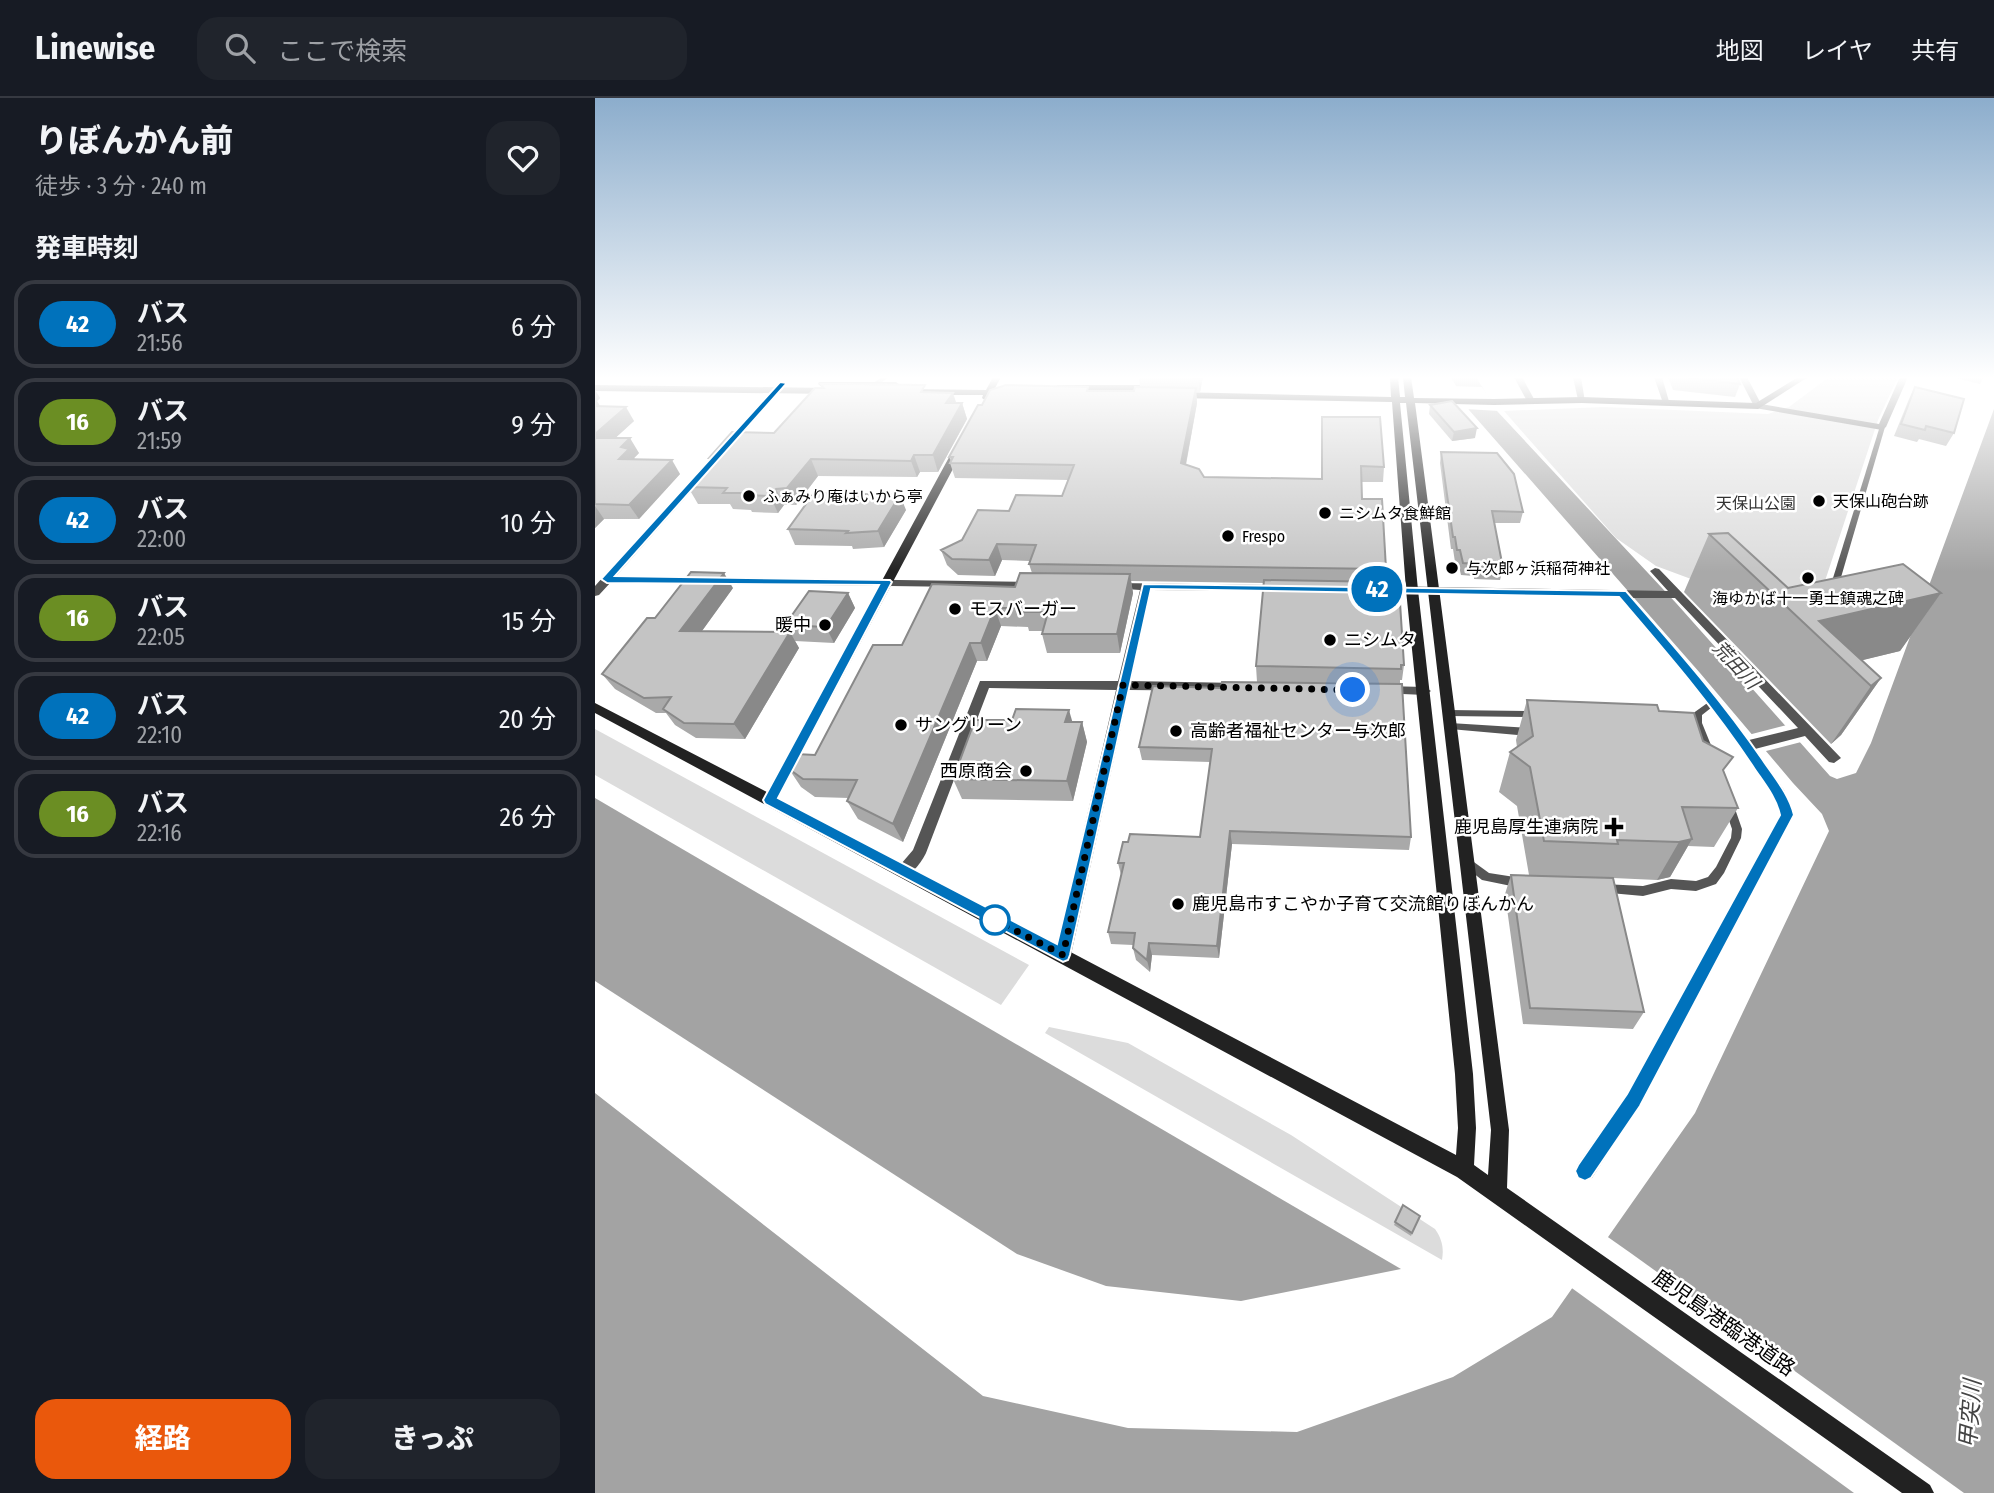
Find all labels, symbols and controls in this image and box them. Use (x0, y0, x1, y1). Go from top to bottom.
search box (197, 17, 687, 80)
text: Linewise (35, 28, 155, 68)
icon: search (221, 29, 259, 67)
text: ここで検索 (277, 36, 407, 67)
text: 地図 (1716, 37, 1764, 65)
text: レイヤ (1802, 37, 1873, 65)
text: 共有 (1911, 37, 1959, 65)
text: りぼんかん前 (35, 121, 233, 161)
button: heart (486, 121, 560, 195)
text: 徒歩 · 3 分 · 240 m (35, 172, 207, 200)
text: 発車時刻 (35, 233, 139, 264)
text: バス (137, 298, 189, 329)
text: 42 (66, 310, 89, 338)
text: 6 分 (511, 312, 556, 343)
text: 21:56 (137, 329, 183, 357)
text: バス (137, 396, 189, 427)
text: 16 (66, 408, 89, 436)
text: 9 分 (511, 410, 556, 441)
text: 21:59 (137, 427, 182, 455)
place label: ふぁみり庵はいから亭 (763, 487, 923, 506)
marker: ふぁみり庵はいから亭 (741, 488, 757, 504)
place label: 天保山砲台跡 (1833, 492, 1929, 511)
marker: 天保山砲台跡 (1811, 493, 1827, 509)
text: バス (137, 494, 189, 525)
park label: 天保山公園 (1716, 494, 1796, 513)
place label: ニシムタ食鮮館 (1339, 504, 1451, 523)
marker: ニシムタ食鮮館 (1317, 505, 1333, 521)
text: 42 (66, 506, 89, 534)
text: 10 分 (500, 508, 556, 539)
text: 22:00 (137, 525, 186, 553)
place label: Frespo (1242, 527, 1285, 546)
marker: Frespo (1220, 528, 1236, 544)
place label: 与次郎ヶ浜稲荷神社 (1466, 559, 1610, 578)
marker: 与次郎ヶ浜稲荷神社 (1444, 560, 1460, 576)
line badge: 42 (1345, 566, 1409, 612)
marker: 海ゆかば十一勇士鎮魂之碑 (1800, 570, 1816, 586)
text: 42 (1365, 575, 1389, 603)
place label: 海ゆかば十一勇士鎮魂之碑 (1712, 589, 1904, 608)
text: バス (137, 592, 189, 623)
place label: モスバーガー (969, 598, 1077, 620)
marker: モスバーガー (947, 601, 963, 617)
text: 16 (66, 604, 89, 632)
text: 15 分 (502, 606, 556, 637)
place label: 暖中 (775, 614, 811, 636)
marker: 暖中 (817, 617, 833, 633)
text: 22:05 (137, 623, 185, 651)
place label: ニシムタ (1344, 629, 1416, 651)
marker: ニシムタ (1322, 632, 1338, 648)
water label: 荒田川 (1708, 636, 1765, 695)
your location (1335, 672, 1370, 707)
text: バス (137, 690, 189, 721)
text: 42 (66, 702, 89, 730)
text: 20 分 (499, 704, 556, 735)
place label: サングリーン (915, 714, 1022, 736)
marker: サングリーン (893, 717, 909, 733)
place label: 高齢者福祉センター与次郎 (1190, 720, 1406, 742)
text: 22:10 (137, 721, 182, 749)
marker: 高齢者福祉センター与次郎 (1168, 723, 1184, 739)
place label: 西原商会 (940, 760, 1012, 782)
marker: 西原商会 (1018, 763, 1034, 779)
text: バス (137, 788, 189, 819)
text: 16 (66, 800, 89, 828)
text: 26 分 (500, 802, 556, 833)
place label: 鹿児島厚生連病院 (1454, 816, 1598, 838)
marker: 鹿児島厚生連病院 (1604, 817, 1624, 837)
text: 22:16 (137, 819, 182, 847)
place label: 鹿児島市すこやか子育て交流館りぼんかん (1192, 893, 1534, 915)
marker: 鹿児島市すこやか子育て交流館りぼんかん (1170, 896, 1186, 912)
unlabelled marker (980, 905, 1010, 935)
street label: 鹿児島港臨港道路 (1648, 1264, 1800, 1382)
water label: 甲突川 (1954, 1376, 1987, 1449)
button: 経路 (35, 1399, 291, 1479)
button: きっぷ (305, 1399, 560, 1479)

